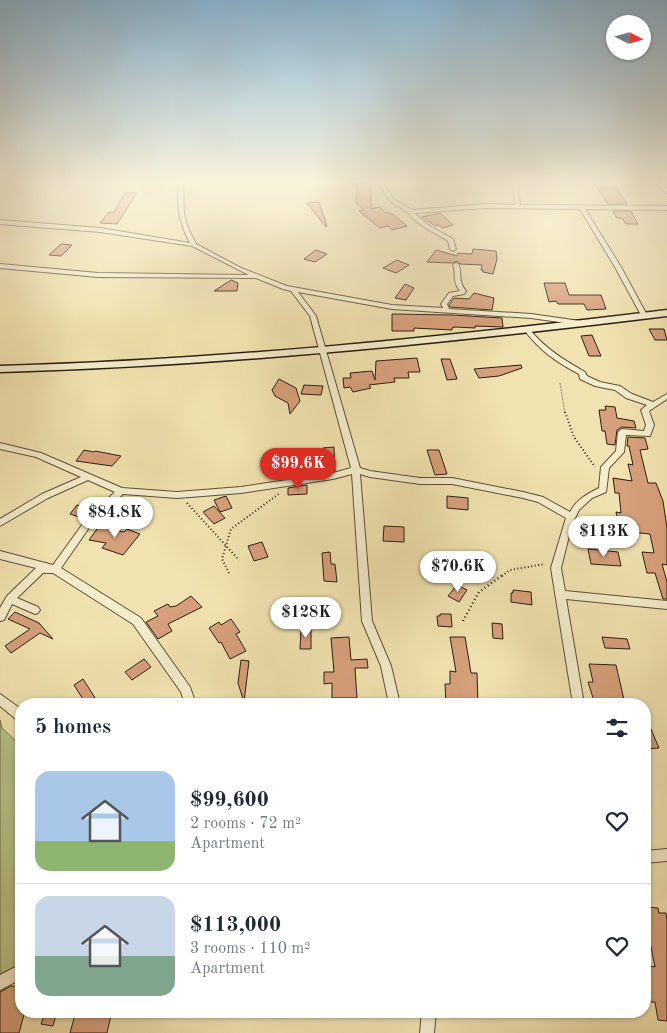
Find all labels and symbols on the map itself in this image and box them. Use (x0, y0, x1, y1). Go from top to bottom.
north arrow (606, 15, 651, 60)
pin: $99.6K (257, 448, 339, 490)
pin: $84.8K (74, 496, 156, 539)
pin: $113K (569, 516, 639, 558)
pin: $70.6K (417, 550, 499, 593)
pin: $128K (271, 596, 341, 639)

